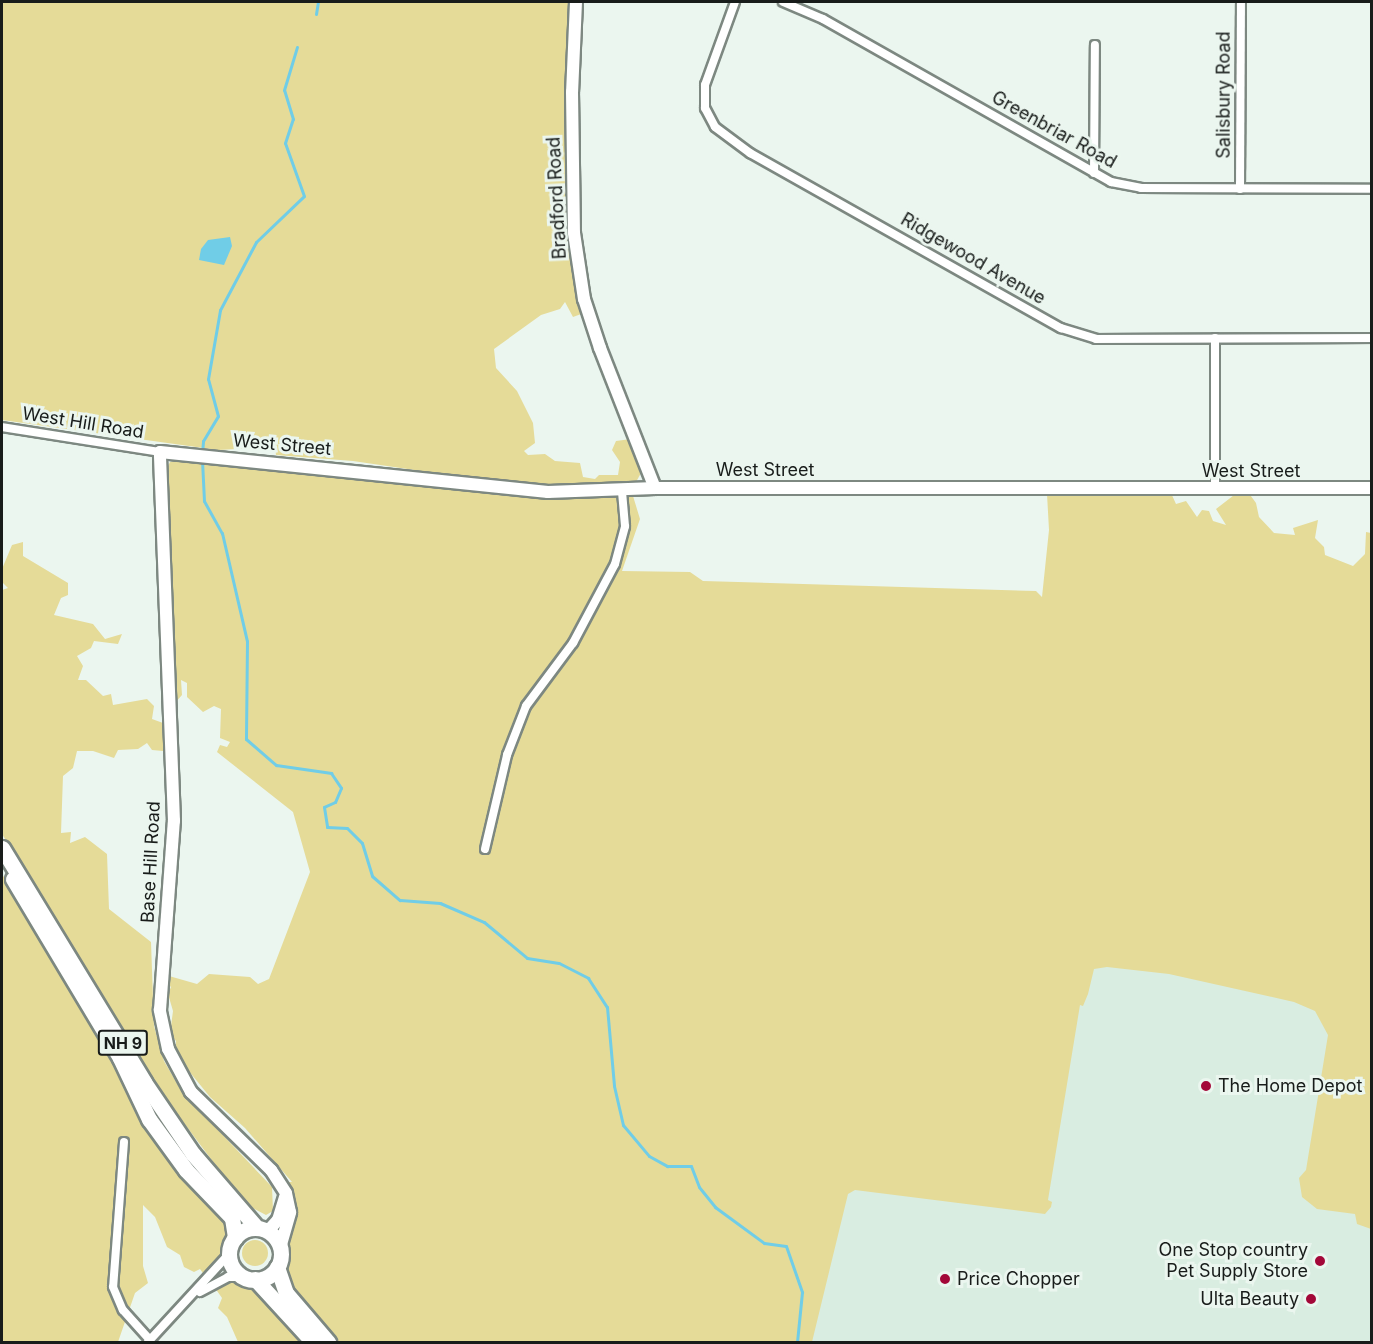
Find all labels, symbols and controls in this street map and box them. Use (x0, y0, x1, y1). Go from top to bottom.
street label: Salisbury Road (1213, 31, 1235, 159)
street label: Greenbriar Road (988, 87, 1120, 173)
street label: Bradford Road (543, 136, 571, 260)
street label: Ridgewood Avenue (897, 209, 1049, 309)
street label: West Hill Road (21, 403, 145, 443)
street label: West Street (232, 430, 332, 460)
street label: West Street (716, 459, 814, 481)
street label: West Street (1202, 460, 1300, 482)
street label: Base Hill Road (137, 801, 165, 923)
road number: NH 9 (98, 1030, 148, 1056)
place label: The Home Depot (1218, 1075, 1363, 1097)
marker: The Home Depot (1199, 1079, 1213, 1093)
place label: One Stop country Pet Supply Store (1158, 1240, 1308, 1282)
marker: One Stop country Pet Supply Store (1313, 1254, 1327, 1268)
place label: Price Chopper (957, 1268, 1080, 1290)
marker: Price Chopper (938, 1272, 952, 1286)
place label: Ulta Beauty (1200, 1288, 1299, 1310)
marker: Ulta Beauty (1304, 1292, 1318, 1306)

